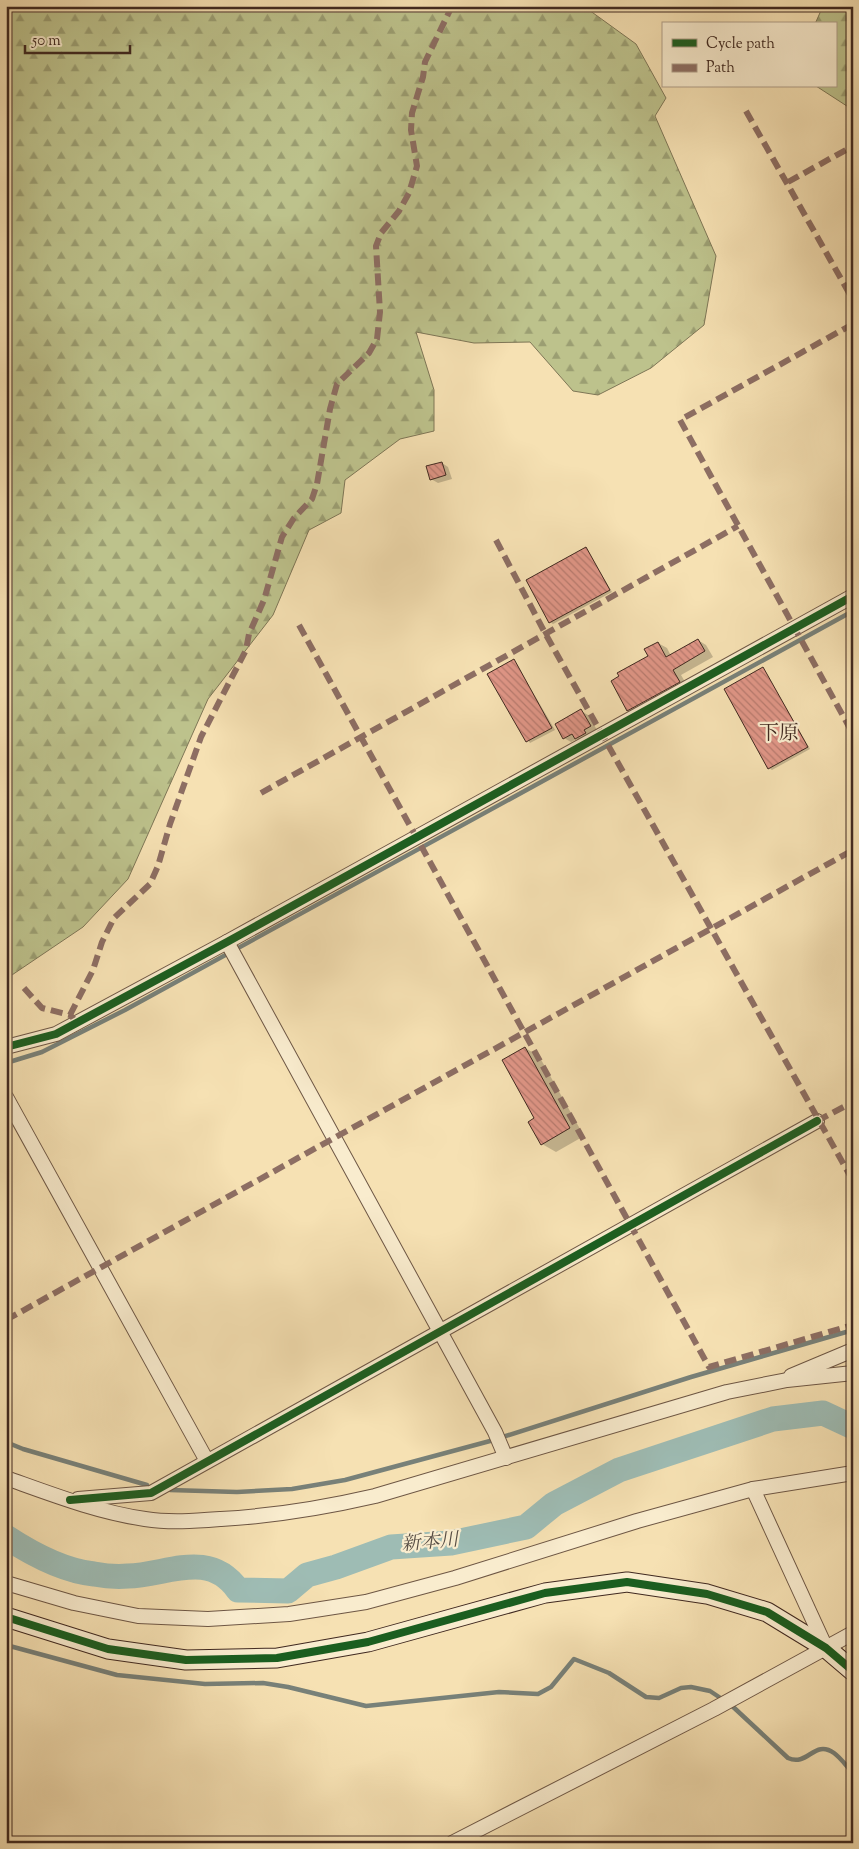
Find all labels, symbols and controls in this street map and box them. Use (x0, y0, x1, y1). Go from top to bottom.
scale bar (25, 22, 130, 54)
legend (662, 22, 836, 88)
text: 50 m (31, 31, 61, 52)
text: Cycle path (706, 34, 775, 55)
text: Path (706, 58, 735, 79)
district label: 下原 (759, 720, 799, 749)
water label: 新本川 (400, 1527, 462, 1559)

